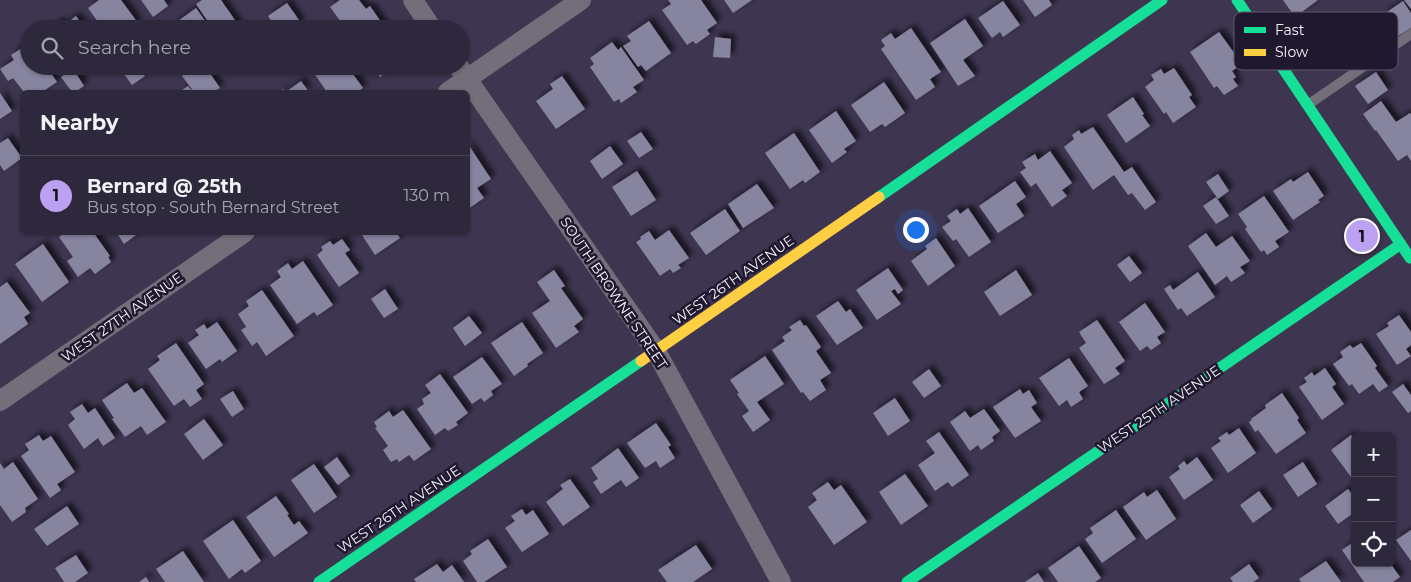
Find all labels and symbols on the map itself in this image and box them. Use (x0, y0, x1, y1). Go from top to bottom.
legend (1234, 12, 1398, 70)
text: Fast (1275, 21, 1305, 39)
text: Slow (1275, 43, 1309, 61)
street label: SOUTH BROWNE STREET (556, 214, 672, 372)
your location (903, 217, 929, 243)
pin: 1 (1346, 217, 1378, 255)
street label: WEST 26TH AVENUE (669, 231, 797, 329)
street label: WEST 27TH AVENUE (58, 268, 186, 366)
street label: WEST 25TH AVENUE (1094, 361, 1224, 457)
street label: WEST 26TH AVENUE (334, 461, 464, 557)

